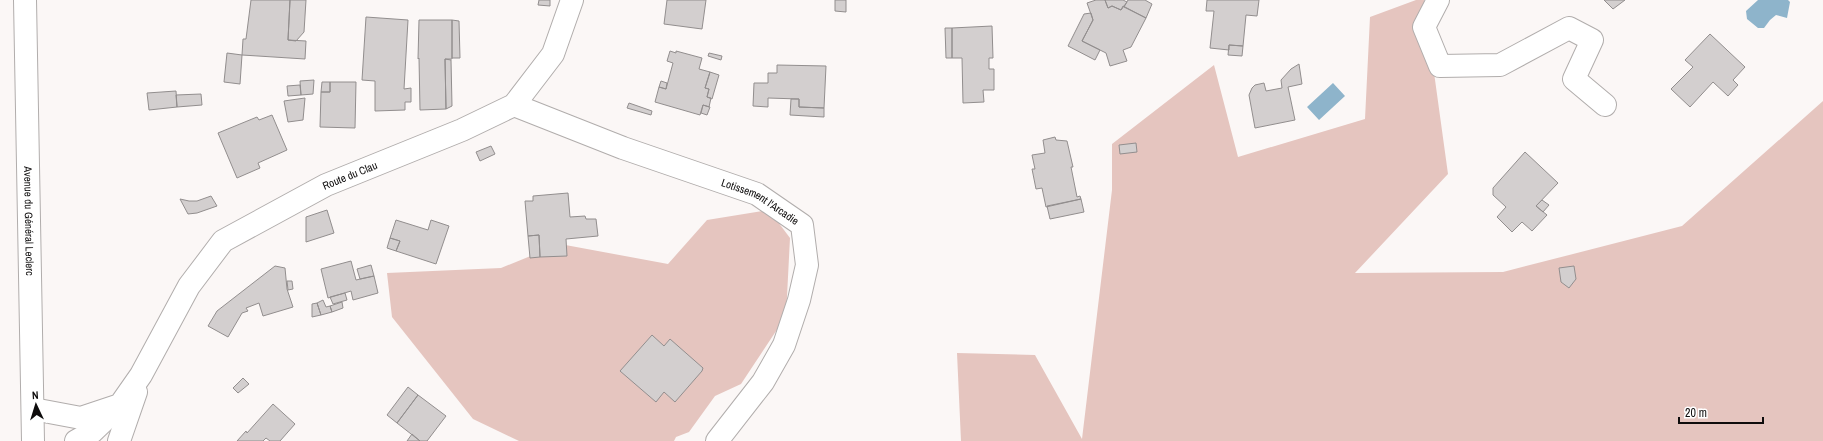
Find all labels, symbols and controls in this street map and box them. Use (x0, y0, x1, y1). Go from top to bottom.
street label: Route du Clau (320, 158, 379, 193)
street label: Avenue du Général Leclerc (21, 165, 37, 276)
street label: Lotissement l'Arcadie (720, 175, 802, 228)
north arrow (16, 385, 56, 425)
text: N (32, 388, 39, 402)
scale bar (1679, 399, 1763, 425)
text: 20 m (1685, 405, 1707, 421)

